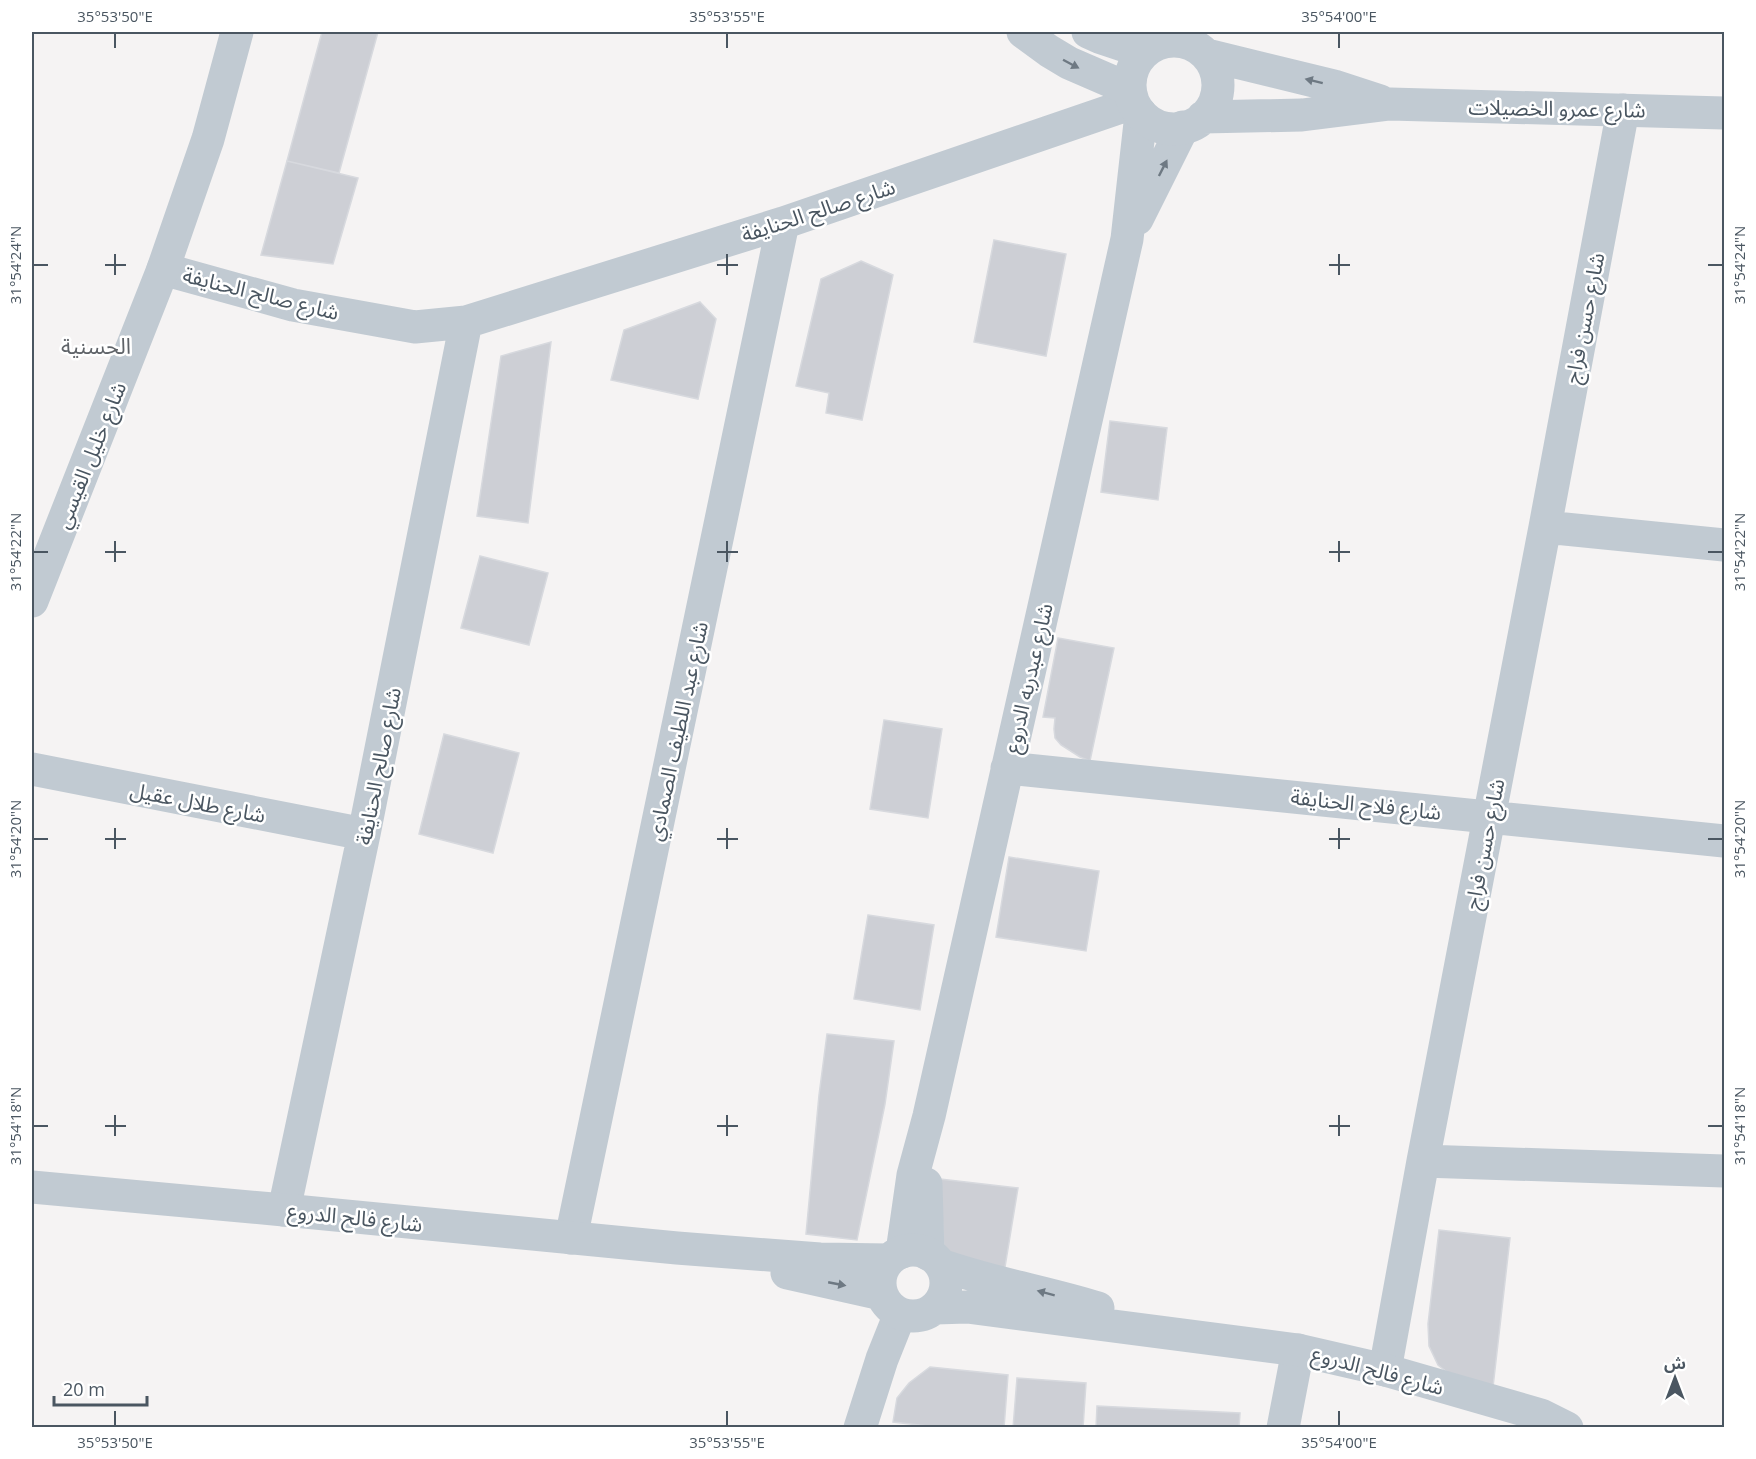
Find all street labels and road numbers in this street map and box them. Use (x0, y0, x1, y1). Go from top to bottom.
street label: شارع عمرو الخصيلات (1468, 92, 1646, 126)
street label: شارع صالح الحنايفة (738, 172, 899, 250)
street label: شارع حسن فراج (1558, 250, 1612, 386)
street label: شارع صالح الحنايفة (179, 260, 342, 328)
street label: شارع خليل القيسي (48, 378, 135, 533)
street label: شارع عبدربه الدروع (997, 600, 1061, 756)
street label: شارع عبد اللطيف الصمادي (640, 619, 717, 844)
street label: شارع صالح الحنايفة (349, 685, 409, 848)
street label: شارع طلال عقيل (128, 775, 268, 831)
street label: شارع حسن فراج (1458, 776, 1512, 912)
street label: شارع فلاح الحنايفة (1289, 782, 1443, 828)
street label: شارع فالح الدروع (286, 1196, 424, 1240)
street label: شارع فالح الدروع (1308, 1339, 1447, 1403)

